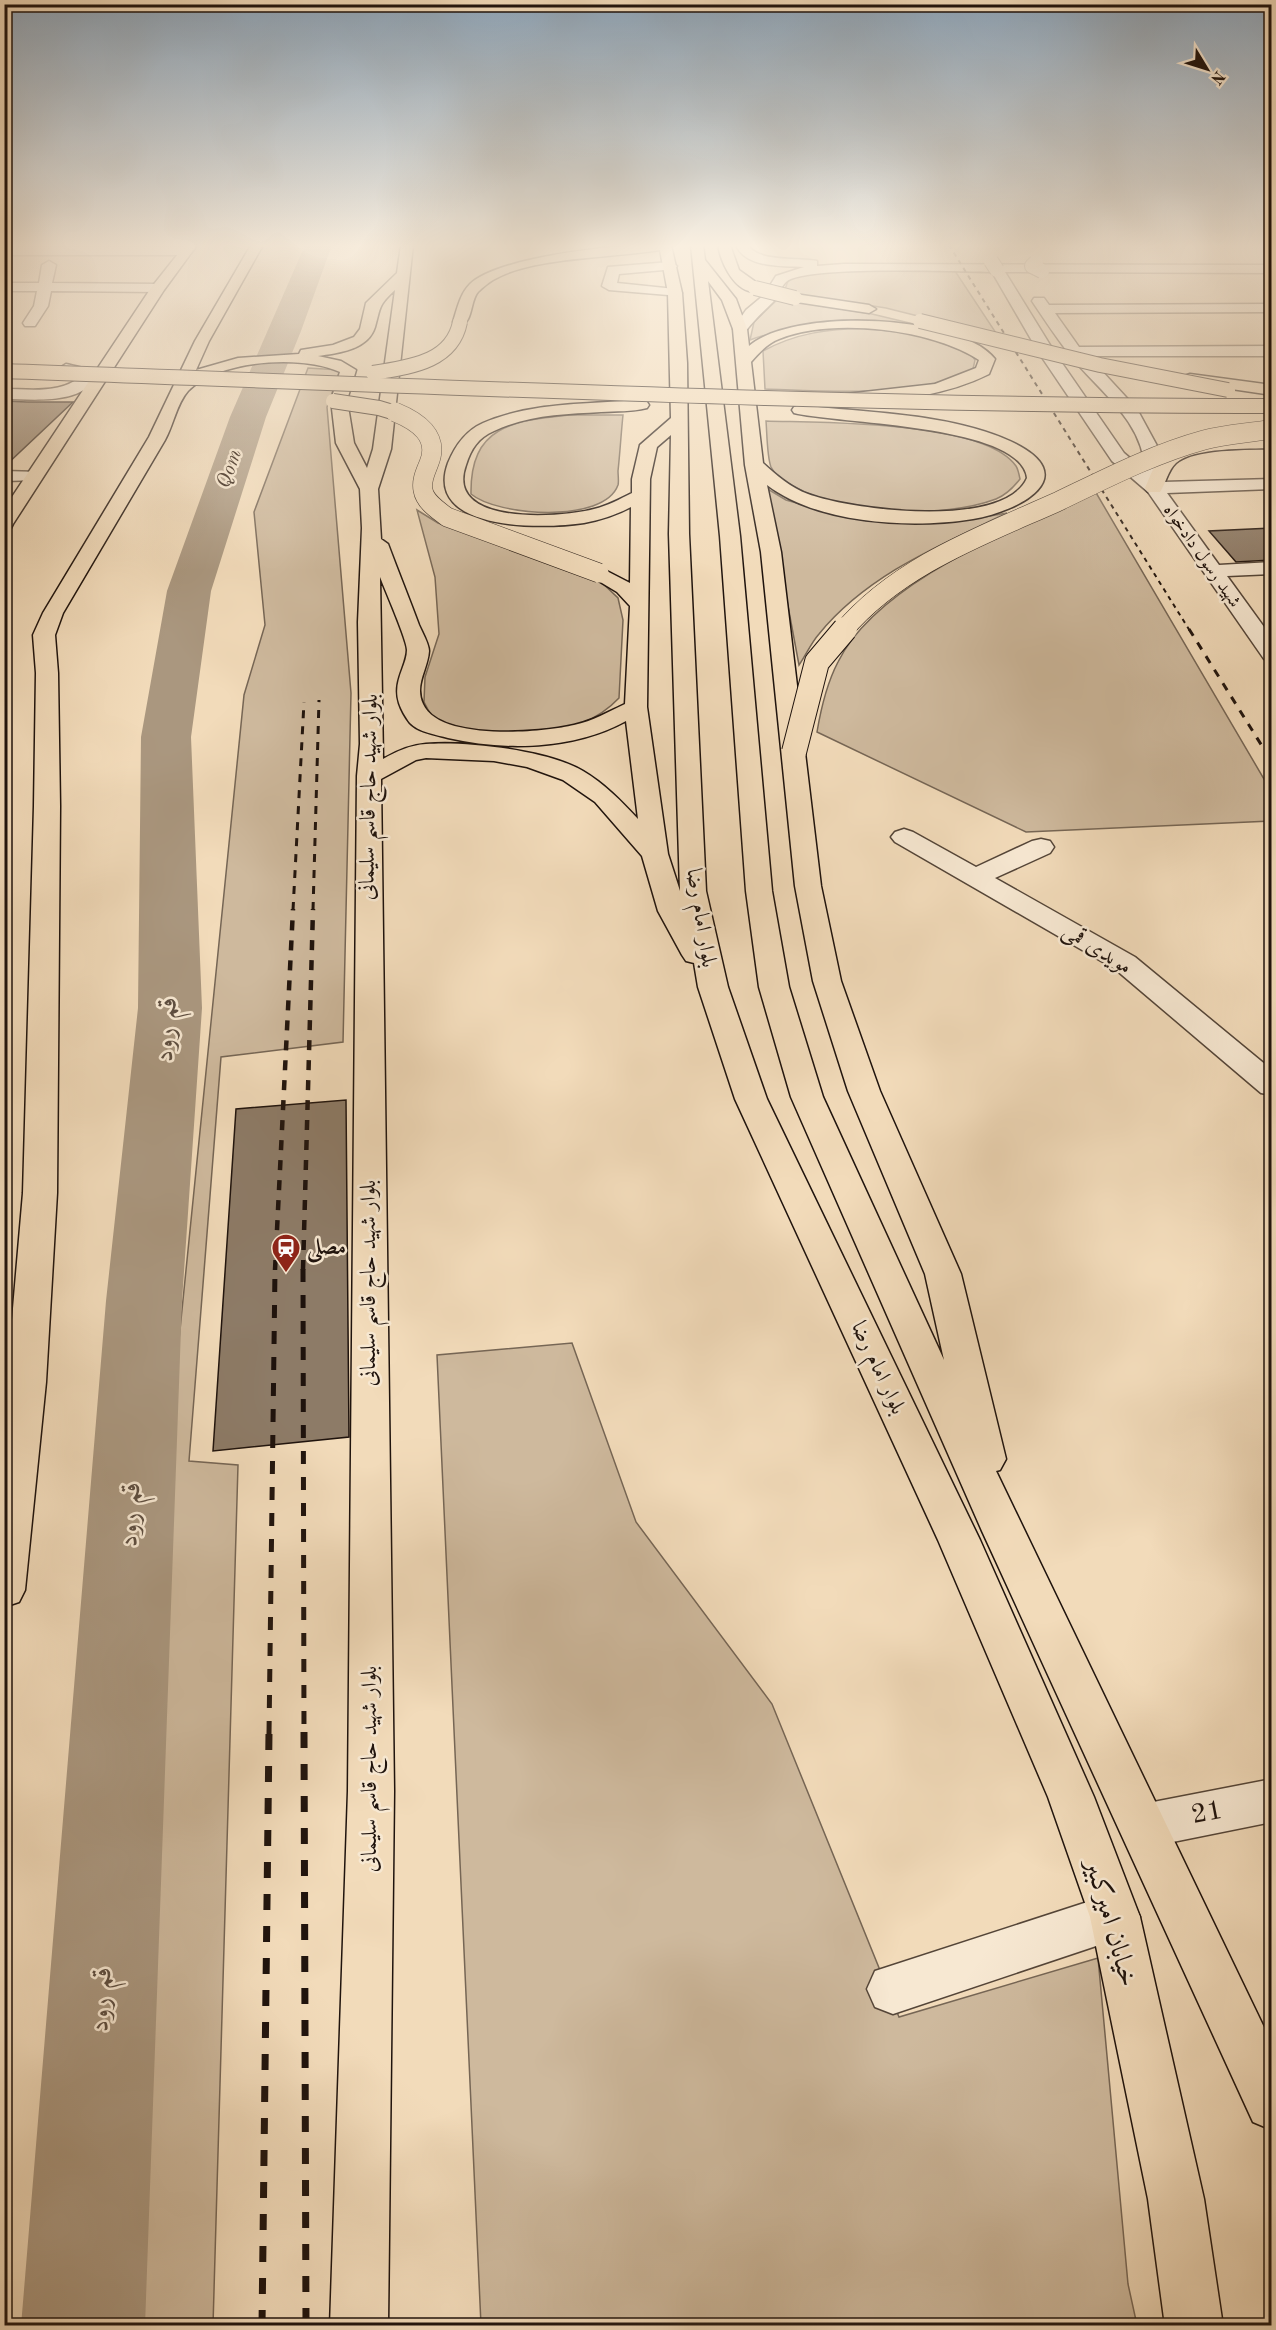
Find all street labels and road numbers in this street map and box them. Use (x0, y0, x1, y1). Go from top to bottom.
street label: شهید رسول دادخواه (1158, 501, 1244, 612)
street label: بلوار شهید حاج قاسم سلیمانی (356, 694, 391, 901)
street label: بلوار امام رضا (675, 867, 720, 970)
street label: مویدی قمی (1057, 918, 1136, 981)
street label: بلوار شهید حاج قاسم سلیمانی (358, 1180, 389, 1386)
street label: بلوار امام رضا (841, 1318, 909, 1421)
street label: بلوار شهید حاج قاسم سلیمانی (359, 1666, 390, 1872)
street label: 21 (1189, 1797, 1225, 1829)
street label: خیابان امیرکبیر (1078, 1853, 1142, 1990)

